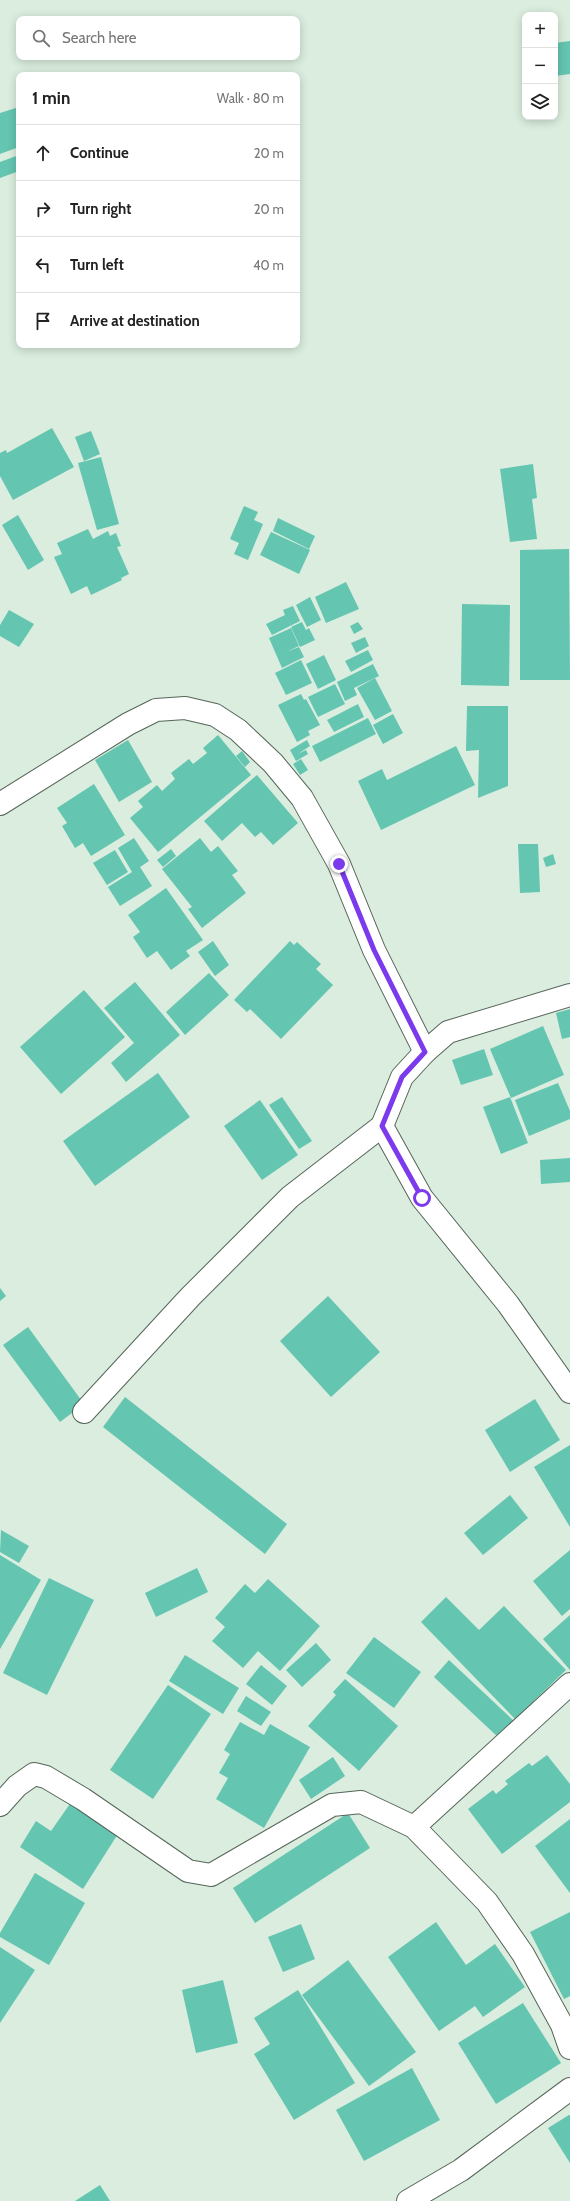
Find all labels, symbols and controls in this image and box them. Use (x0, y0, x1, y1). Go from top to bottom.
map controls (522, 12, 558, 120)
button: + (522, 12, 558, 48)
search box (16, 16, 300, 60)
icon: search (30, 27, 52, 49)
text: Search here (62, 29, 137, 47)
button: − (522, 48, 558, 84)
button: layers (522, 84, 558, 120)
text: 1 min (32, 88, 70, 108)
text: Walk · 80 m (217, 90, 284, 106)
icon: ahead (32, 142, 54, 164)
text: Continue (70, 144, 129, 162)
text: 20 m (254, 145, 284, 161)
icon: right (32, 198, 54, 220)
text: Turn right (70, 200, 131, 218)
text: 20 m (254, 201, 284, 217)
icon: left (32, 254, 54, 276)
text: Turn left (70, 256, 124, 274)
text: 40 m (253, 257, 284, 273)
icon: arrive (32, 310, 54, 332)
text: Arrive at destination (70, 312, 200, 330)
route end (330, 855, 348, 873)
route start (413, 1189, 431, 1207)

